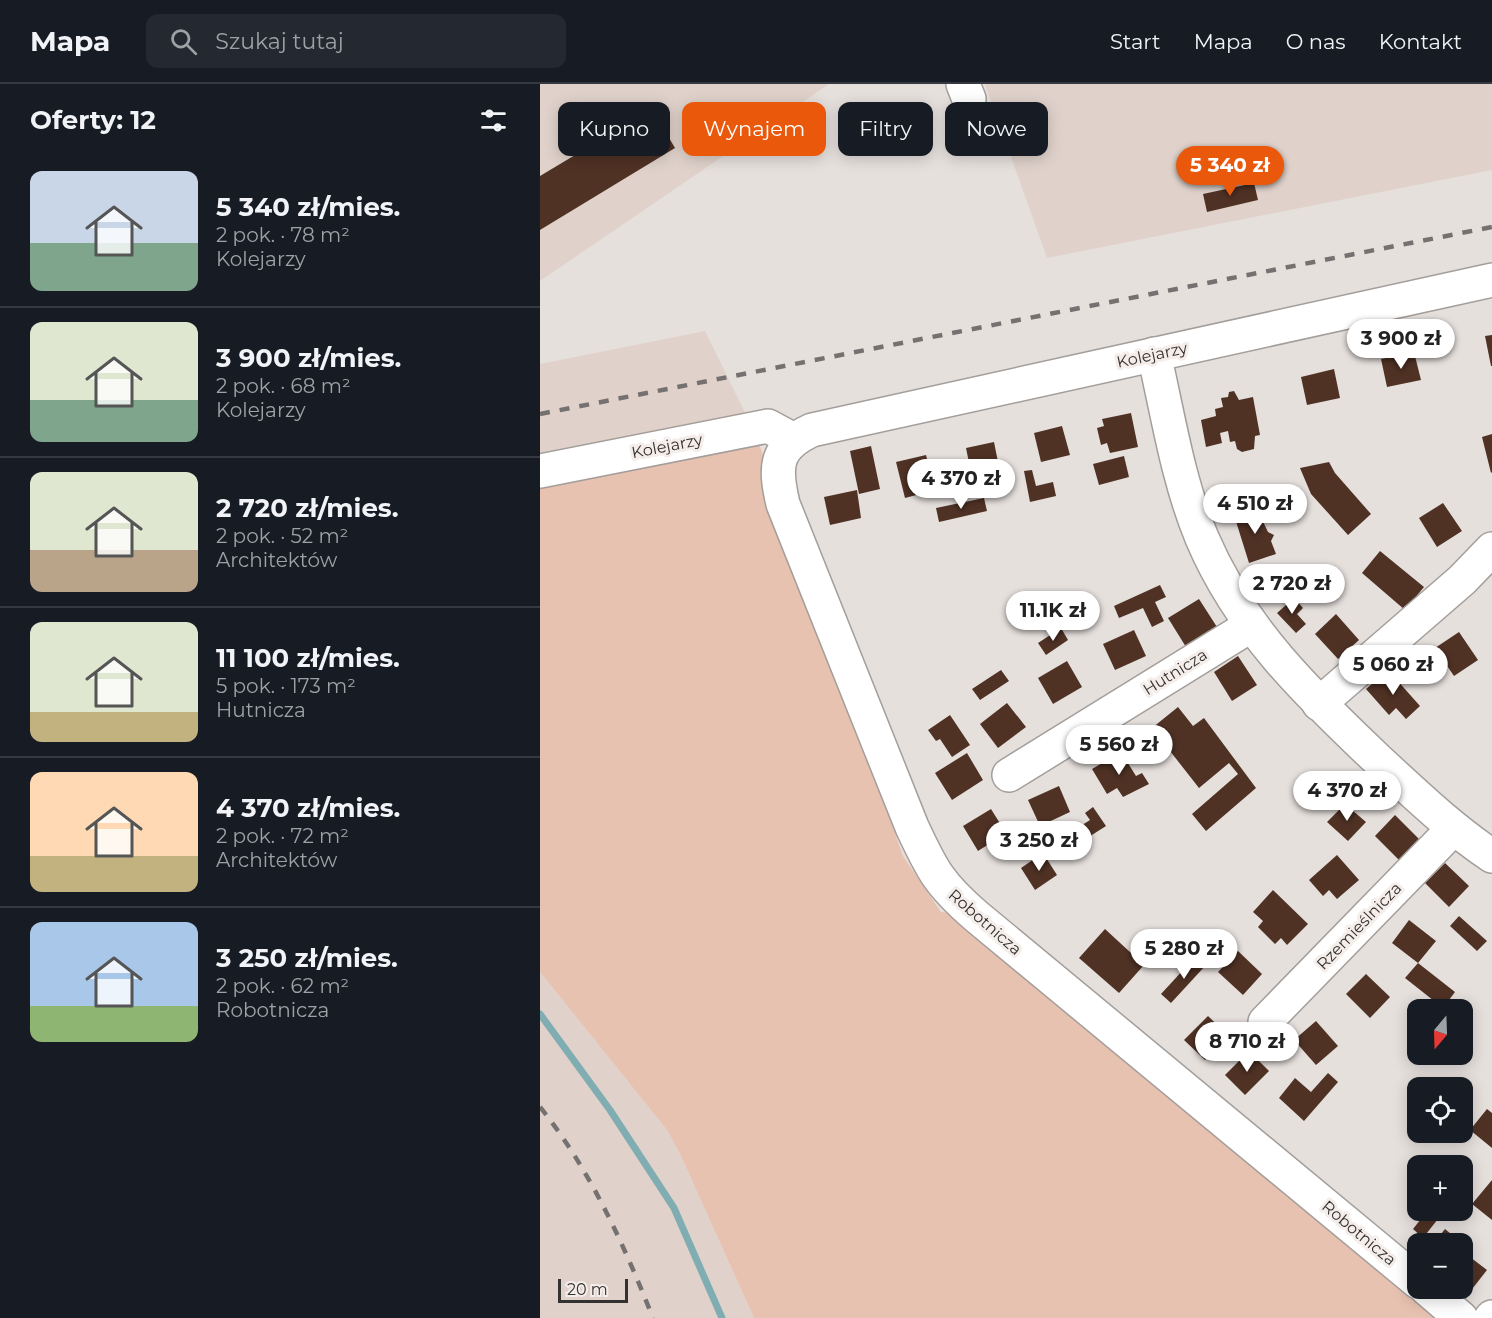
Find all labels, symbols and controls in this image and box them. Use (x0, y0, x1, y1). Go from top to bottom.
search box (146, 14, 566, 68)
text: Mapa (30, 24, 110, 58)
icon: search (167, 25, 200, 58)
text: Szukaj tutaj (215, 28, 344, 55)
text: Start (1110, 29, 1161, 54)
text: Mapa (1194, 29, 1253, 54)
text: O nas (1286, 29, 1346, 54)
text: Kontakt (1379, 29, 1462, 54)
chip: Kupno (558, 102, 670, 156)
chip: Wynajem (682, 102, 826, 156)
chip: Filtry (838, 102, 933, 156)
chip: Nowe (945, 102, 1048, 156)
text: Oferty: 12 (30, 104, 156, 136)
icon: filters (477, 104, 510, 137)
pin: 5 340 zł (1168, 146, 1292, 197)
text: 5 340 zł (1190, 153, 1270, 177)
text: 5 340 zł/mies. (216, 191, 400, 223)
icon: home (78, 195, 150, 267)
text: 2 pok. · 78 m² (216, 223, 350, 247)
text: Kolejarzy (216, 247, 306, 271)
pin: 3 900 zł (1339, 319, 1463, 370)
text: 3 900 zł (1361, 326, 1441, 350)
street label: Kolejarzy (1115, 338, 1189, 372)
text: 3 900 zł/mies. (216, 342, 401, 374)
icon: home (78, 346, 150, 418)
text: 2 pok. · 68 m² (216, 374, 351, 398)
text: Kolejarzy (216, 398, 306, 422)
street label: Kolejarzy (630, 430, 704, 462)
pin: 4 370 zł (899, 459, 1023, 510)
text: 4 370 zł (921, 466, 1001, 490)
pin: 4 510 zł (1193, 484, 1317, 535)
text: 4 510 zł (1217, 491, 1293, 515)
text: 2 720 zł/mies. (216, 492, 398, 524)
icon: home (78, 496, 150, 568)
text: 2 pok. · 52 m² (216, 524, 348, 548)
text: Architektów (216, 548, 337, 572)
pin: 2 720 zł (1230, 564, 1354, 615)
text: 2 720 zł (1253, 571, 1331, 595)
pin: 11.1K zł (991, 591, 1115, 642)
text: 11.1K zł (1020, 598, 1086, 622)
text: 11 100 zł/mies. (216, 642, 400, 674)
street label: Hutnicza (1139, 645, 1211, 699)
pin: 5 060 zł (1331, 645, 1455, 696)
icon: home (78, 646, 150, 718)
text: 5 060 zł (1353, 652, 1433, 676)
text: 5 pok. · 173 m² (216, 674, 356, 698)
text: Hutnicza (216, 698, 306, 722)
pin: 5 560 zł (1057, 725, 1181, 776)
text: 5 560 zł (1080, 732, 1158, 756)
pin: 4 370 zł (1285, 771, 1409, 822)
text: 4 370 zł (1307, 778, 1387, 802)
text: 4 370 zł/mies. (216, 792, 400, 824)
icon: home (78, 796, 150, 868)
pin: 3 250 zł (977, 821, 1101, 872)
text: 2 pok. · 72 m² (216, 824, 349, 848)
text: 3 250 zł (1000, 828, 1078, 852)
text: Architektów (216, 848, 337, 872)
street label: Rzemieślnicza (1313, 878, 1405, 974)
street label: Robotnicza (945, 885, 1025, 959)
pin: 5 280 zł (1122, 929, 1246, 980)
text: 5 280 zł (1144, 936, 1224, 960)
text: 3 250 zł/mies. (216, 942, 398, 974)
icon: home (78, 946, 150, 1018)
text: 2 pok. · 62 m² (216, 974, 349, 998)
text: Robotnicza (216, 998, 329, 1022)
north arrow (1407, 999, 1473, 1065)
map controls (1407, 999, 1473, 1299)
pin: 8 710 zł (1185, 1022, 1309, 1073)
text: 8 710 zł (1209, 1029, 1285, 1053)
button: locate (1407, 1077, 1473, 1143)
button: + (1407, 1155, 1473, 1221)
street label: Robotnicza (1318, 1197, 1400, 1269)
button: − (1407, 1233, 1473, 1299)
scale bar (558, 1276, 628, 1304)
text: 20 m (567, 1280, 608, 1299)

